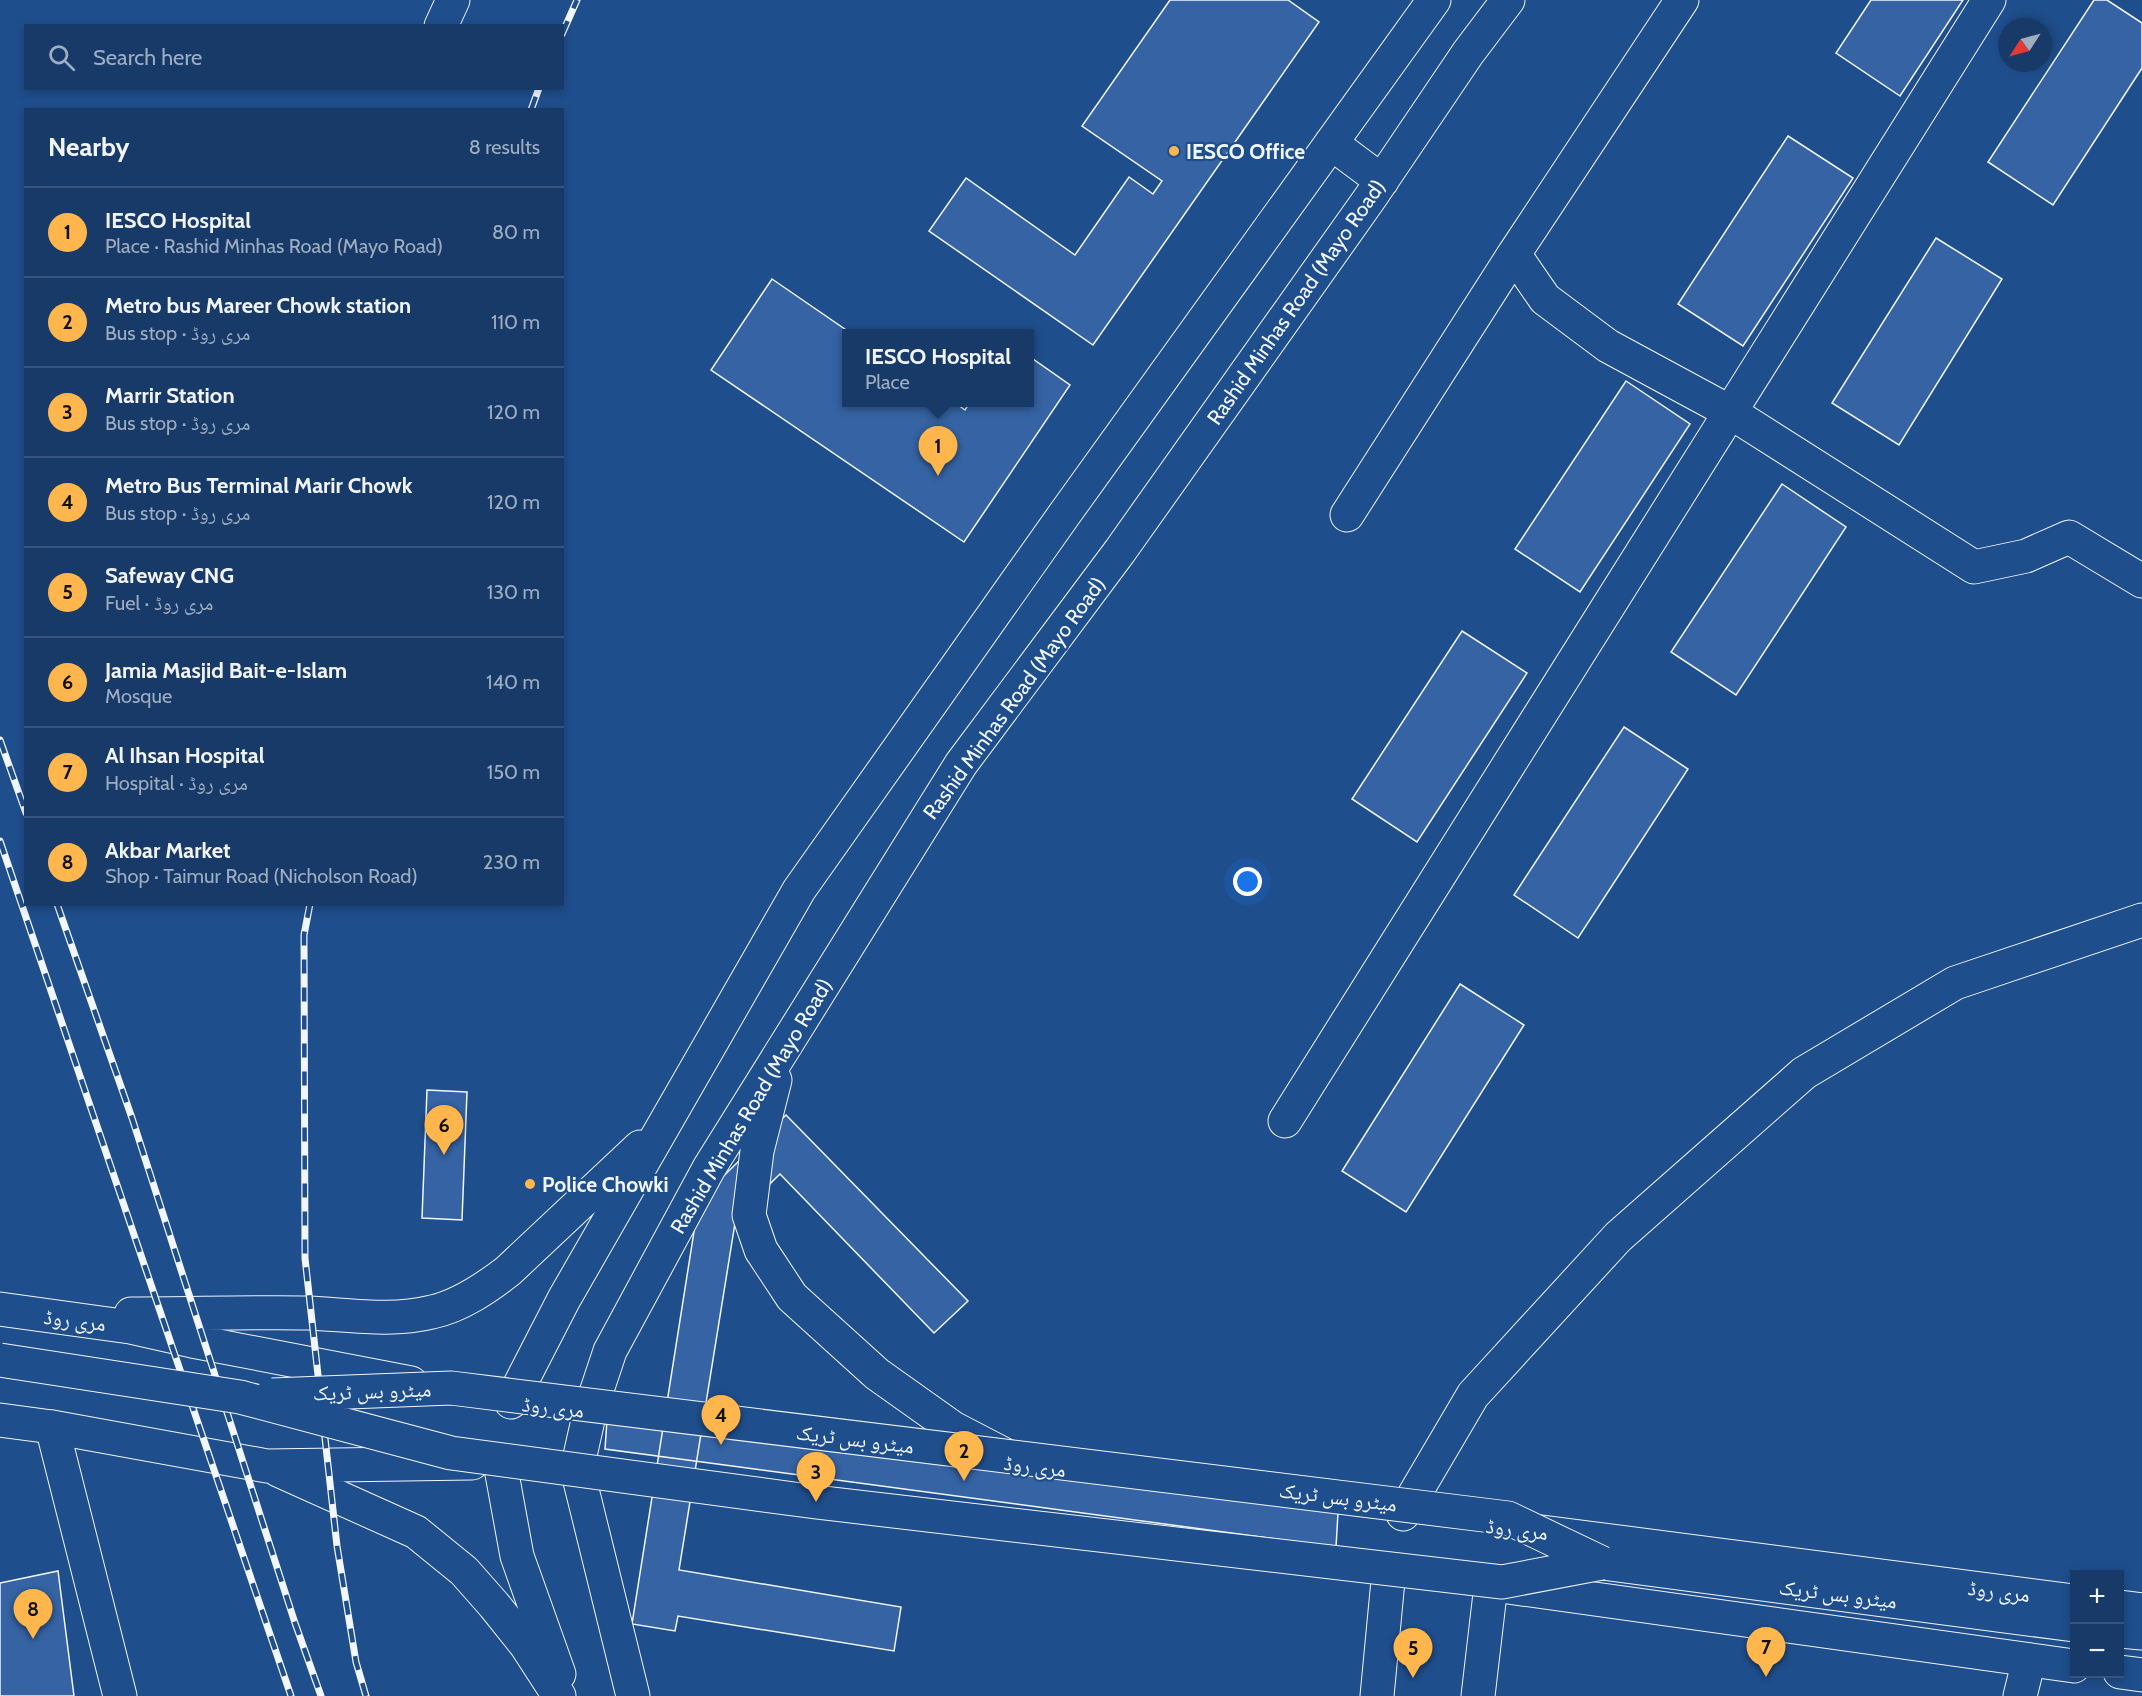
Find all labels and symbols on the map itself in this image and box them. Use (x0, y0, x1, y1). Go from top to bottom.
north arrow (1998, 18, 2052, 72)
place label: IESCO Office (1186, 139, 1305, 164)
marker: IESCO Office (1167, 144, 1181, 158)
street label: Rashid Minhas Road (Mayo Road) (1202, 175, 1390, 429)
pin: 1 (918, 426, 958, 476)
street label: Rashid Minhas Road (Mayo Road) (918, 572, 1110, 824)
your location (1233, 867, 1262, 896)
street label: Rashid Minhas Road (Mayo Road) (665, 974, 837, 1238)
pin: 6 (424, 1106, 464, 1155)
place label: Police Chowki (542, 1172, 668, 1197)
marker: Police Chowki (523, 1177, 537, 1191)
street label: مری روڈ (43, 1304, 107, 1336)
street label: میٹرو بس ٹریک (312, 1376, 432, 1407)
street label: مری روڈ (521, 1391, 585, 1423)
pin: 4 (702, 1396, 740, 1445)
street label: میٹرو بس ٹریک (794, 1419, 915, 1460)
pin: 2 (944, 1432, 984, 1481)
street label: مری روڈ (1003, 1450, 1067, 1482)
pin: 3 (796, 1452, 836, 1502)
street label: میٹرو بس ٹریک (1277, 1477, 1398, 1518)
street label: مری روڈ (1485, 1513, 1549, 1545)
street label: میٹرو بس ٹریک (1777, 1574, 1898, 1615)
street label: مری روڈ (1967, 1575, 2031, 1607)
pin: 8 (14, 1590, 52, 1639)
pin: 5 (1394, 1628, 1432, 1678)
pin: 7 (1746, 1628, 1786, 1677)

